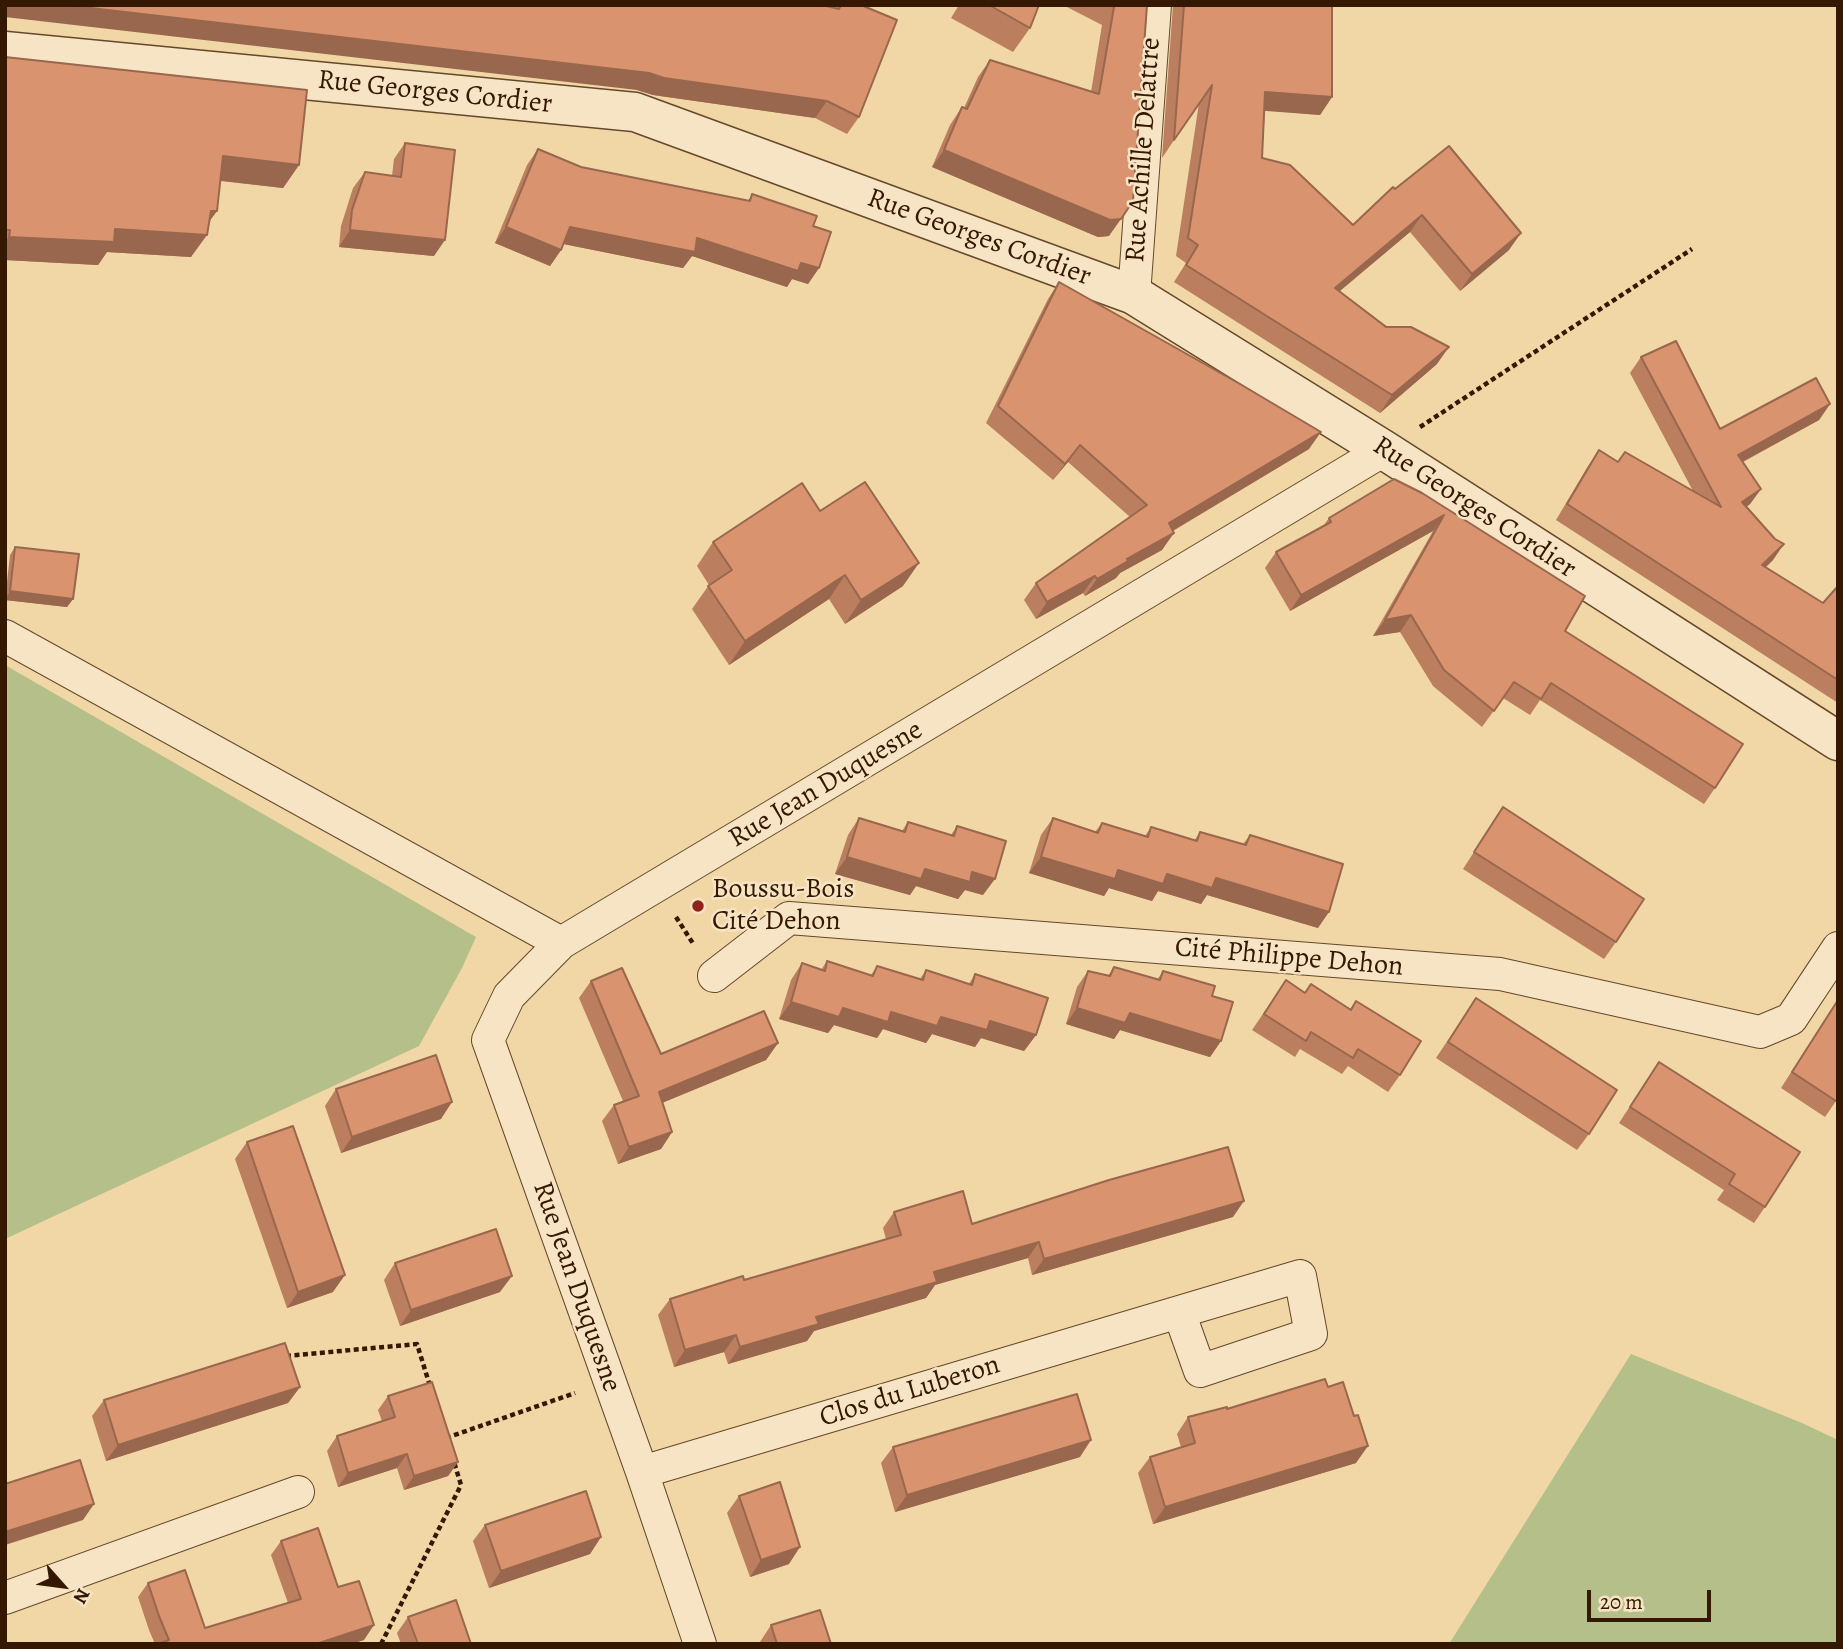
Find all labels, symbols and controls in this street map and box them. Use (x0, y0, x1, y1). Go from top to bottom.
street label: Rue Achille Delattre (1119, 36, 1169, 264)
street label: Rue Georges Cordier (316, 64, 554, 122)
street label: Rue Georges Cordier (862, 182, 1096, 294)
street label: Rue Georges Cordier (1366, 430, 1582, 586)
street label: Rue Jean Duquesne (723, 714, 929, 856)
place label: Boussu-Bois Cité Dehon (712, 873, 855, 939)
marker: Boussu-Bois Cité Dehon (690, 898, 706, 914)
street label: Cité Philippe Dehon (1173, 931, 1405, 985)
street label: Rue Jean Duquesne (524, 1177, 628, 1397)
street label: Clos du Luberon (816, 1349, 1004, 1435)
north arrow (28, 1551, 98, 1621)
scale bar (1591, 1576, 1715, 1620)
text: N (67, 1584, 96, 1608)
text: 20 m (1600, 1588, 1643, 1616)

